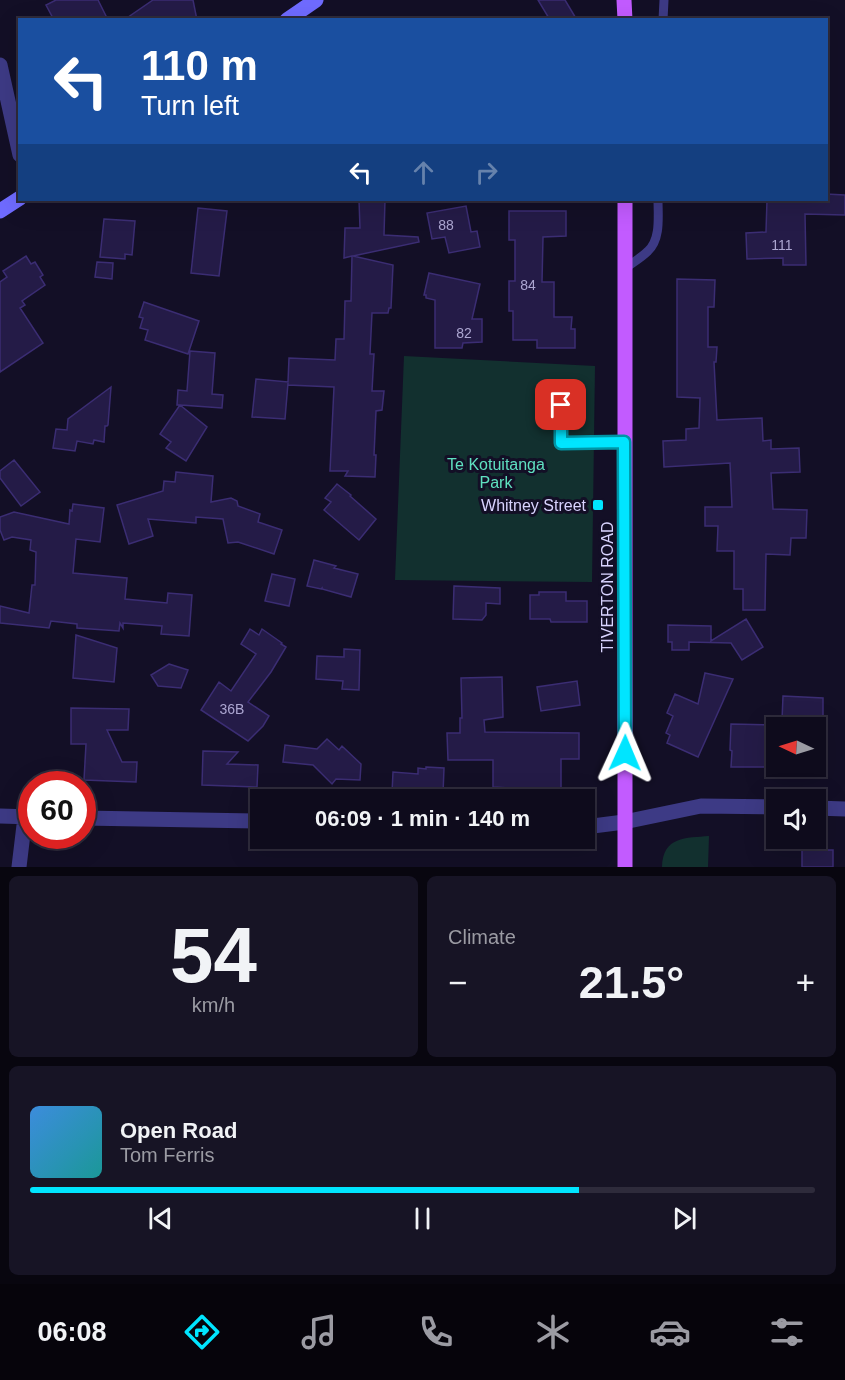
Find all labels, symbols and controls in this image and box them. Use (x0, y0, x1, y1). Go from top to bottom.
icon: left (42, 42, 120, 120)
text: 110 m (141, 42, 258, 89)
text: Turn left (141, 91, 239, 121)
icon: left (344, 156, 377, 189)
icon: ahead (407, 156, 440, 189)
icon: right (470, 156, 503, 189)
house number: 88 (438, 217, 454, 233)
house number: 111 (771, 237, 793, 253)
house number: 84 (520, 277, 536, 293)
house number: 82 (456, 325, 472, 341)
pin (535, 379, 586, 430)
icon: arrive (544, 388, 577, 421)
park label: Te Kotuitanga Park (447, 456, 545, 491)
place label: Whitney Street (481, 497, 587, 514)
marker: Whitney Street (591, 498, 605, 512)
street label: TIVERTON ROAD (599, 522, 616, 652)
house number: 36B (220, 701, 244, 717)
north arrow (766, 717, 826, 777)
map controls (766, 717, 826, 849)
position arrow (593, 721, 657, 785)
speed limit sign: 60 (18, 771, 96, 849)
button: sound (766, 789, 826, 849)
text: 06:09 · 1 min · 140 m (315, 806, 530, 831)
text: 54 (170, 911, 257, 999)
text: Climate (448, 926, 516, 948)
text: 21.5° (579, 957, 684, 1008)
text: − (448, 964, 467, 1001)
text: + (796, 964, 815, 1001)
text: km/h (192, 994, 235, 1016)
text: Open Road (120, 1118, 237, 1143)
text: Tom Ferris (120, 1144, 214, 1166)
icon: previous (144, 1202, 177, 1235)
icon: pause (406, 1202, 439, 1235)
icon: next (668, 1202, 701, 1235)
icon: directions (181, 1311, 223, 1353)
icon: music (298, 1311, 340, 1353)
icon: phone (415, 1311, 457, 1353)
icon: climate (532, 1311, 574, 1353)
icon: car (649, 1311, 691, 1353)
icon: filters (766, 1311, 808, 1353)
text: 06:08 (37, 1317, 106, 1347)

